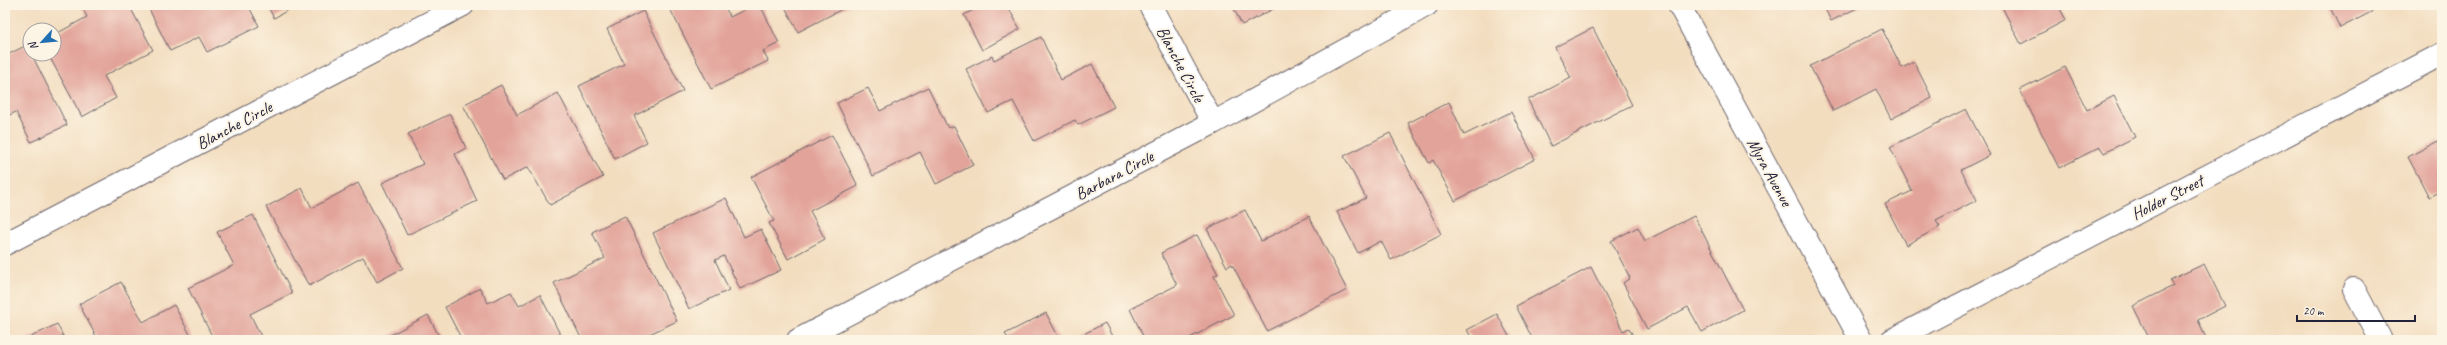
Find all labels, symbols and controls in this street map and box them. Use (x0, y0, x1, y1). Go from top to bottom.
north arrow (22, 22, 62, 62)
street label: Blanche Circle (1152, 23, 1210, 107)
text: N (24, 38, 41, 53)
street label: Blanche Circle (193, 96, 277, 154)
street label: Myra Avenue (1742, 134, 1798, 211)
street label: Barbara Circle (1072, 145, 1158, 205)
street label: Holder Street (2128, 169, 2209, 224)
scale bar (2297, 297, 2415, 323)
text: 20 m (2303, 303, 2325, 319)

